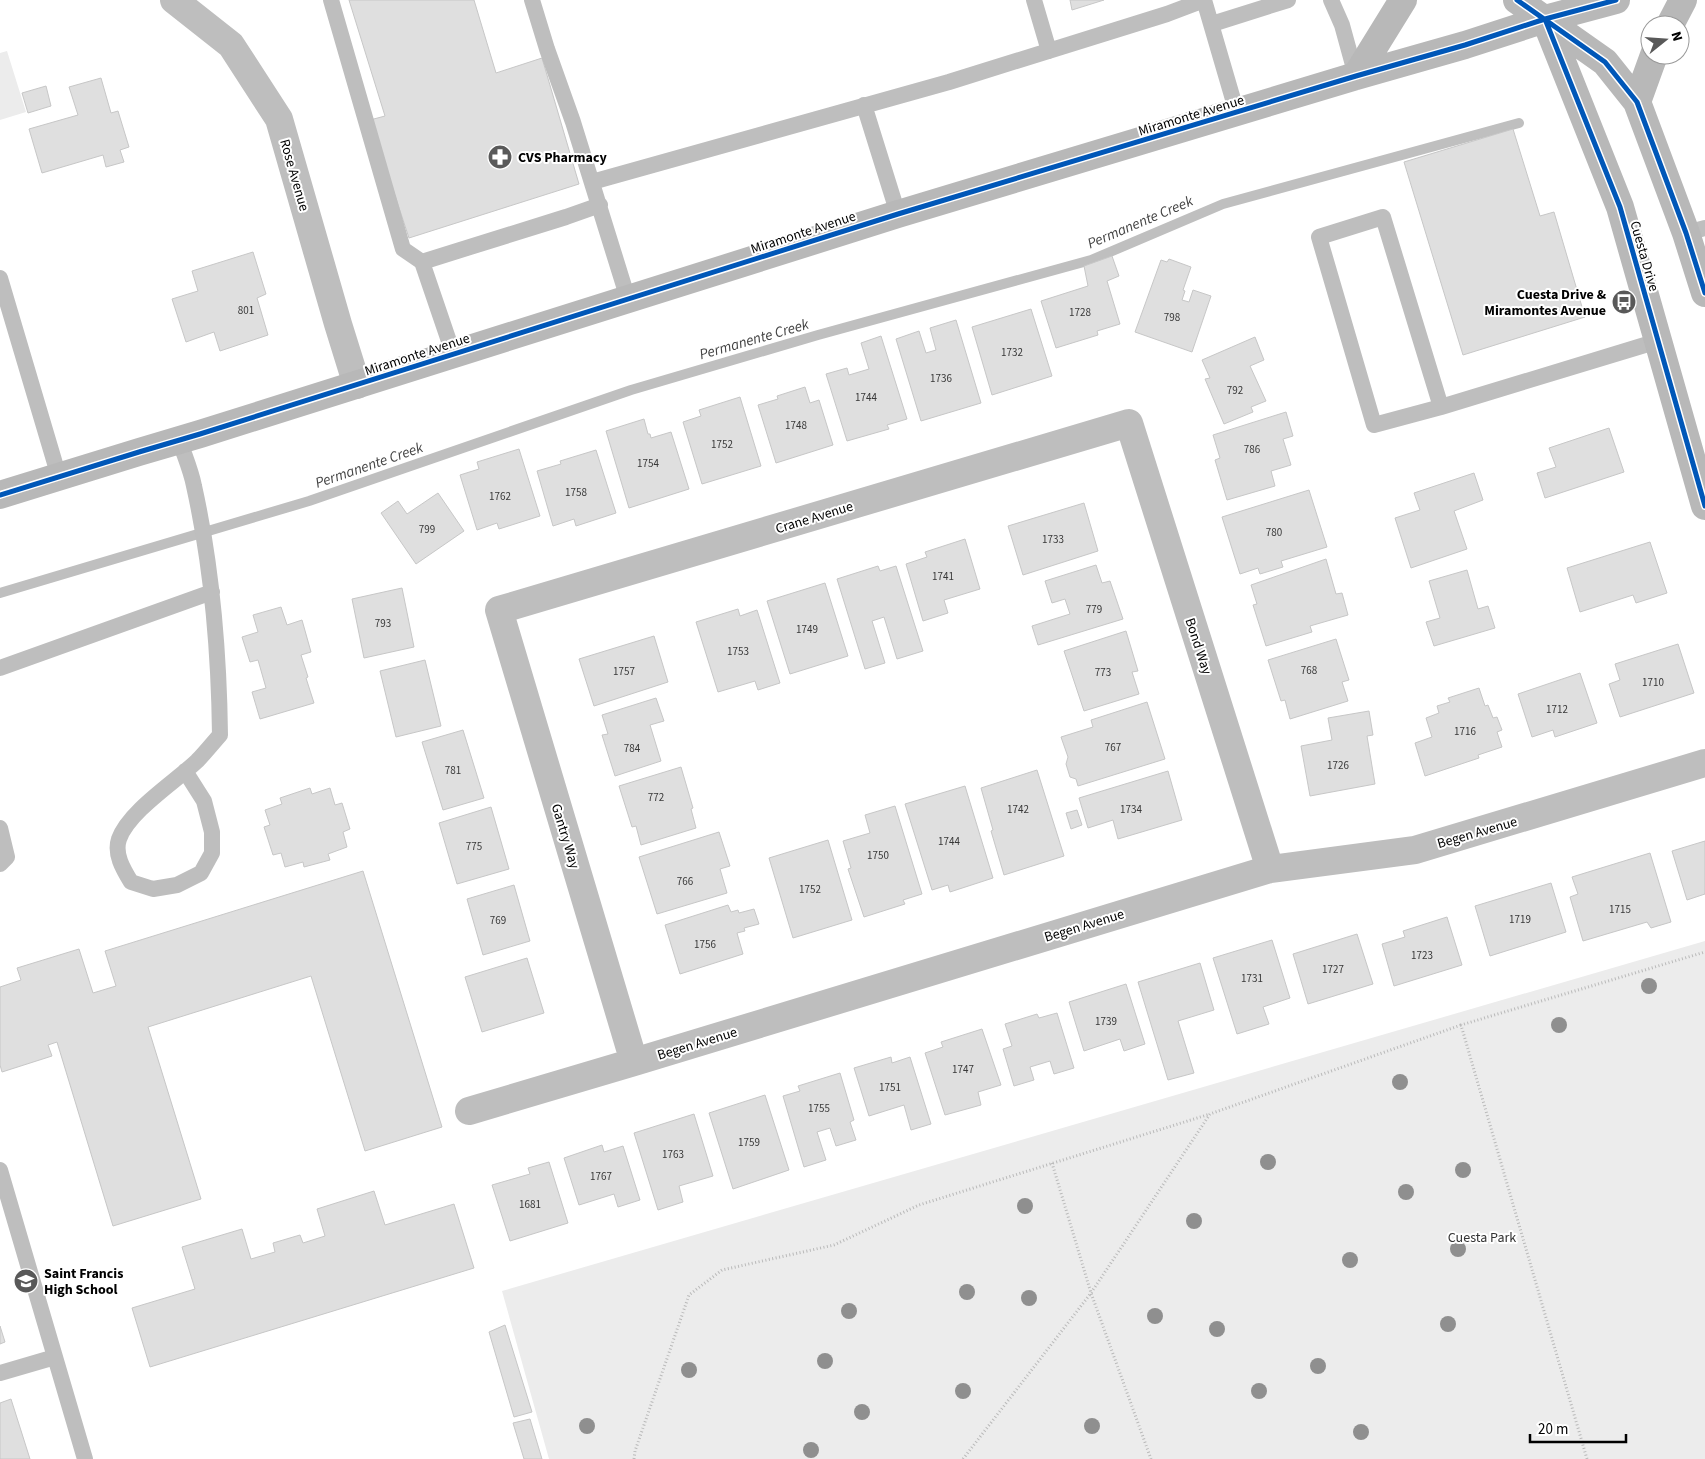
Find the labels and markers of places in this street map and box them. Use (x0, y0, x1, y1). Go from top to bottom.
pharmacy icon: CVS Pharmacy (487, 144, 513, 170)
place label: CVS Pharmacy (518, 148, 608, 168)
place label: Cuesta Drive & Miramontes Avenue (1484, 285, 1607, 321)
bus stop icon: Cuesta Drive & Miramontes Avenue (1611, 289, 1637, 315)
place label: Saint Francis High School (44, 1264, 123, 1300)
school or university icon: Saint Francis High School (13, 1268, 39, 1294)

